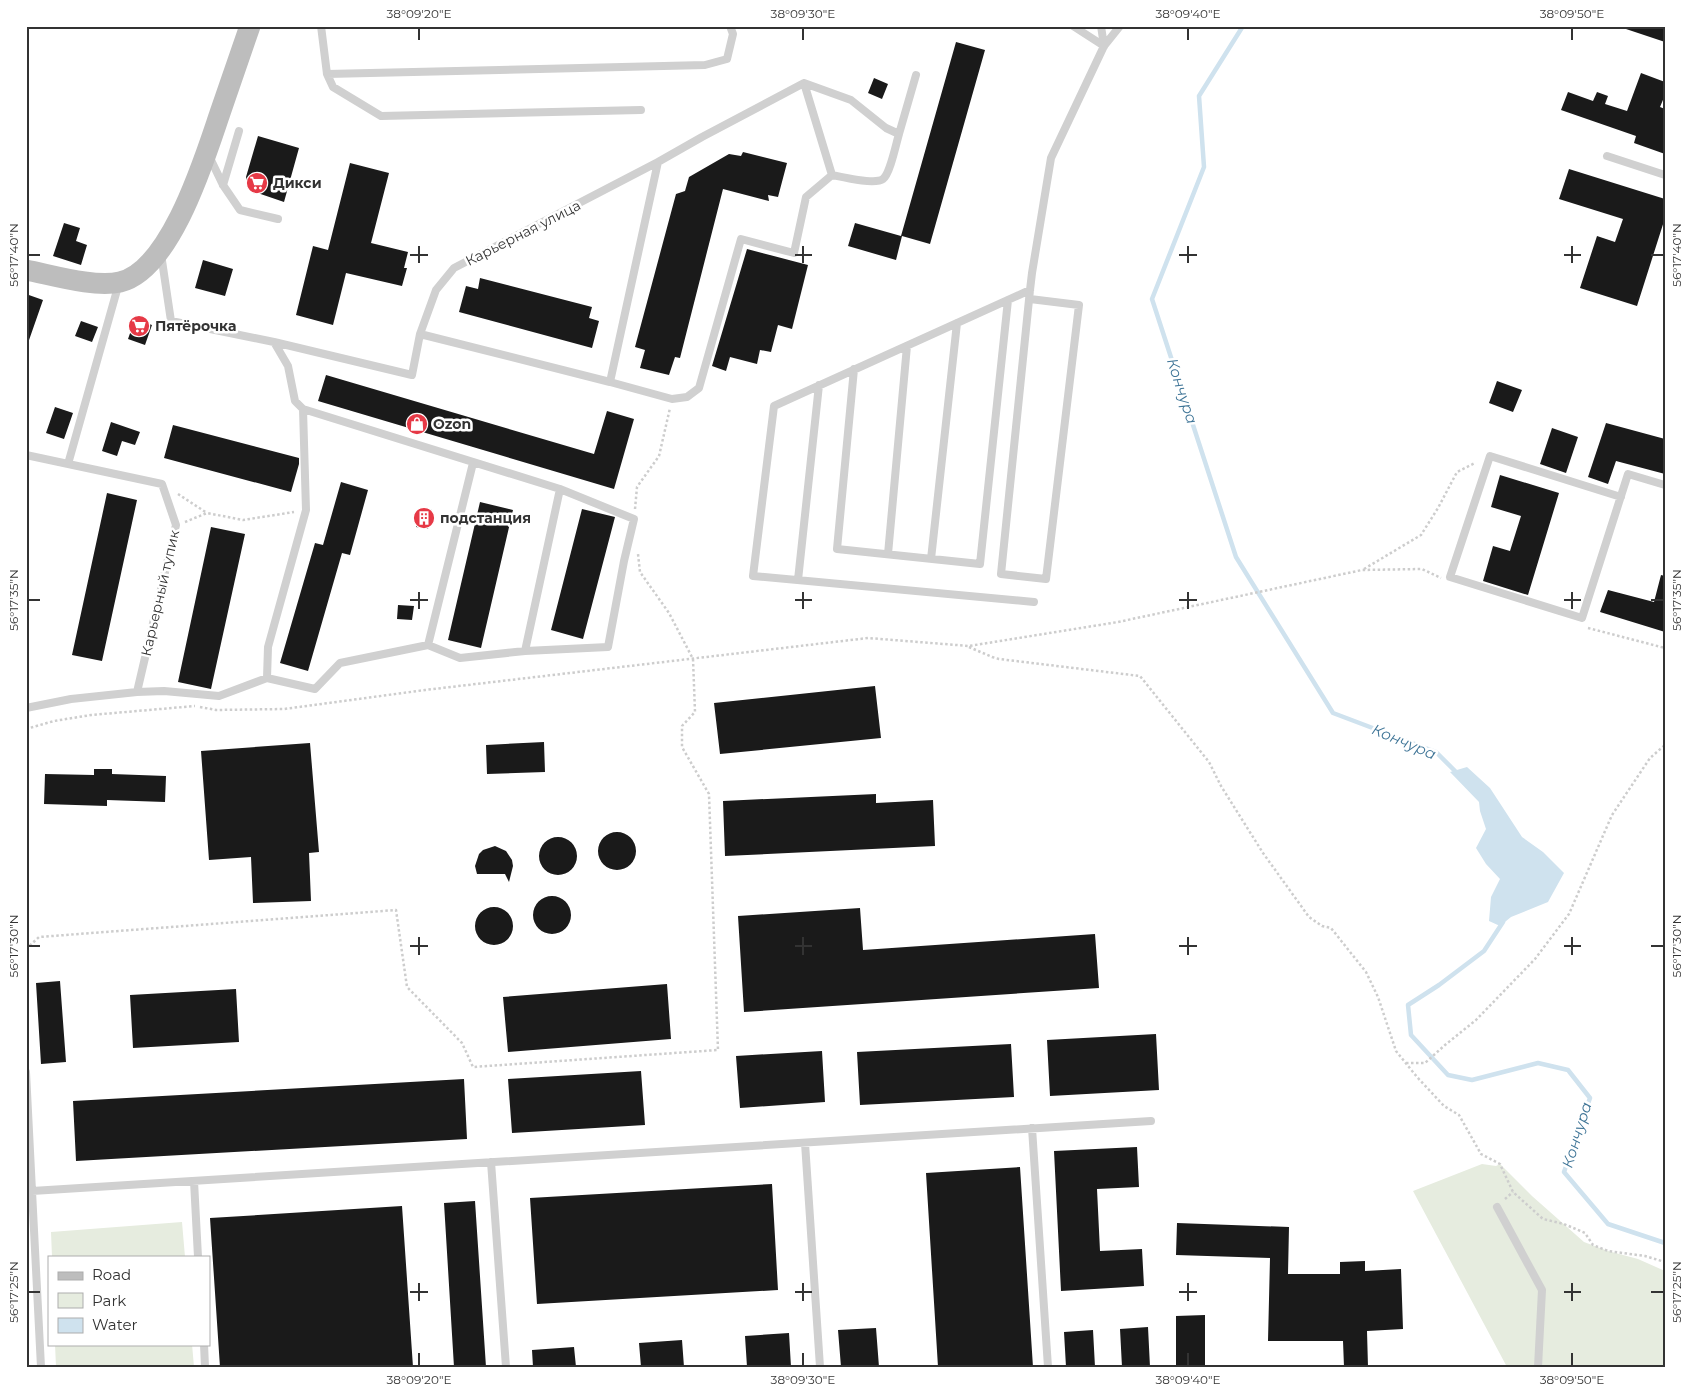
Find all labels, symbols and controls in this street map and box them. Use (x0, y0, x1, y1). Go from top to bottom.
text: 38°09'20"E (387, 6, 451, 21)
text: 38°09'30"E (771, 6, 835, 21)
text: 38°09'40"E (1155, 6, 1221, 21)
text: 38°09'50"E (1540, 6, 1604, 21)
supermarket icon: Дикси (245, 171, 269, 195)
place label: Дикси (273, 174, 322, 192)
street label: Карьерная улица (462, 196, 584, 270)
text: 56°17'40"N (6, 223, 21, 287)
text: 56°17'40"N (1669, 223, 1684, 287)
supermarket icon: Пятёрочка (127, 314, 151, 338)
place label: Пятёрочка (155, 317, 236, 335)
water label: Кончура (1163, 356, 1202, 426)
shop icon: Ozon (405, 412, 429, 436)
place label: Ozon (433, 415, 471, 433)
building icon: подстанция (412, 506, 436, 530)
place label: подстанция (440, 509, 531, 527)
street label: Карьерный тупик (137, 528, 183, 658)
text: 56°17'35"N (6, 569, 21, 631)
text: 56°17'35"N (1669, 569, 1684, 631)
water label: Кончура (1369, 720, 1439, 764)
text: 56°17'30"N (6, 915, 21, 977)
text: 56°17'30"N (1669, 915, 1684, 977)
water label: Кончура (1558, 1100, 1596, 1170)
legend (48, 1256, 210, 1346)
text: 56°17'25"N (6, 1261, 21, 1323)
text: 56°17'25"N (1669, 1261, 1684, 1323)
text: Road (92, 1265, 131, 1284)
text: Park (92, 1291, 126, 1310)
text: Water (92, 1315, 138, 1334)
text: 38°09'20"E (387, 1372, 451, 1387)
text: 38°09'30"E (771, 1372, 835, 1387)
text: 38°09'40"E (1155, 1372, 1221, 1387)
text: 38°09'50"E (1540, 1372, 1604, 1387)

